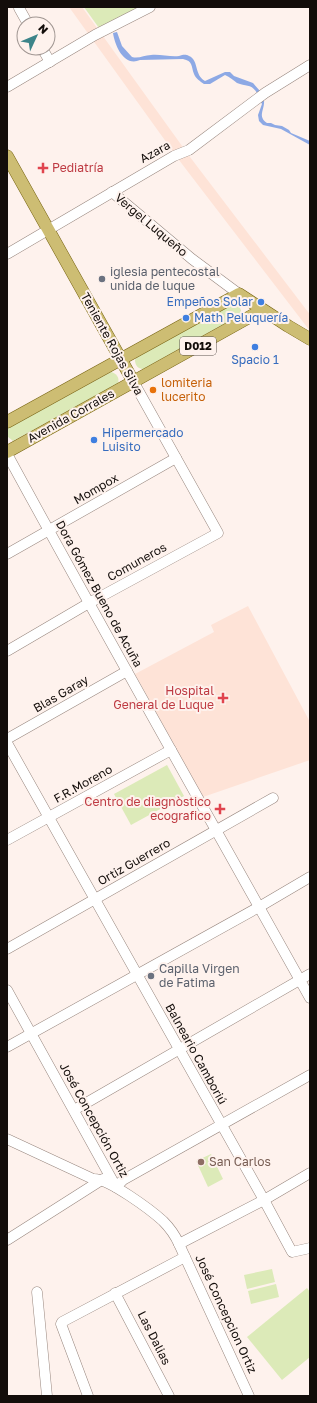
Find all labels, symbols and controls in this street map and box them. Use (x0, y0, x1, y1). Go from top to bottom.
north arrow (16, 16, 56, 56)
text: N (36, 21, 51, 36)
street label: Azara (137, 137, 173, 166)
place label: Pediatría (52, 160, 103, 175)
marker: Pediatría (37, 162, 49, 174)
street label: Vergel Luqueño (112, 190, 191, 259)
place label: iglesia pentecostal unida de luque (110, 264, 220, 293)
marker: iglesia pentecostal unida de luque (97, 274, 107, 284)
street label: Teniente Rojas Silva (78, 290, 147, 398)
place label: Empeños Solar (167, 294, 253, 309)
marker: Empeños Solar (256, 297, 266, 307)
place label: Math Peluquería (194, 310, 288, 325)
marker: Math Peluquería (181, 313, 191, 323)
road number: D012 (180, 337, 216, 355)
marker: Spacio 1 (250, 342, 260, 352)
place label: Spacio 1 (231, 352, 279, 367)
place label: lomiteria lucerito (161, 375, 212, 404)
marker: lomiteria lucerito (148, 385, 158, 395)
street label: Avenida Corrales (25, 386, 117, 446)
place label: Hipermercado Luisito (102, 425, 183, 454)
marker: Hipermercado Luisito (89, 435, 99, 445)
street label: Mompox (71, 470, 121, 507)
street label: Dora Gómez Bueno de Acuña (53, 518, 146, 670)
street label: Comuneros (104, 539, 169, 584)
street label: Blas Garay (31, 672, 91, 715)
place label: Hospital General de Luque (113, 683, 214, 712)
marker: Hospital General de Luque (217, 692, 229, 704)
street label: F.R.Moreno (51, 761, 115, 806)
place label: Centro de diagnòstico ecografico (84, 794, 211, 823)
marker: Centro de diagnòstico ecografico (214, 803, 226, 815)
street label: Ortiz Guerrero (95, 835, 173, 888)
place label: Capilla Virgen de Fatima (159, 961, 240, 990)
marker: Capilla Virgen de Fatima (146, 971, 156, 981)
street label: Balneario Camboriú (162, 1001, 230, 1107)
street label: José Concepción Ortiz (57, 1060, 132, 1180)
place label: San Carlos (209, 1154, 271, 1169)
marker: San Carlos (196, 1157, 206, 1167)
street label: José Concepcion Ortiz (192, 1252, 261, 1375)
street label: Las Dalias (134, 1308, 174, 1367)

